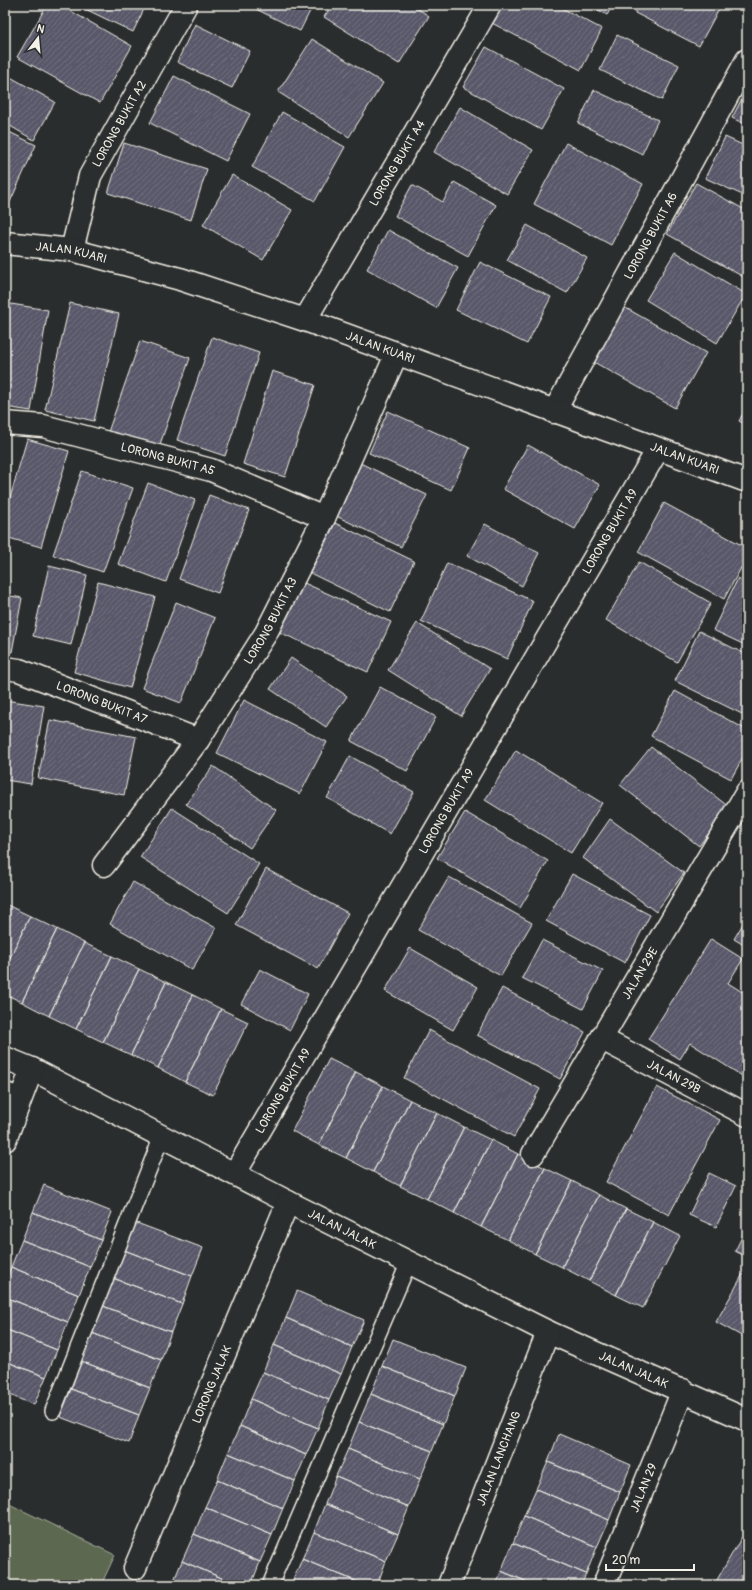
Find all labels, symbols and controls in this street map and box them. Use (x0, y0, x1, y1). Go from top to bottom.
north arrow (18, 18, 58, 58)
text: N (35, 22, 47, 36)
street label: LORONG BUKIT A2 (89, 78, 150, 170)
street label: LORONG BUKIT A4 (366, 117, 428, 209)
street label: LORONG BUKIT A6 (621, 190, 681, 282)
street label: JALAN KUARI (35, 239, 108, 267)
street label: JALAN KUARI (344, 328, 417, 367)
street label: LORONG BUKIT A5 (119, 439, 217, 478)
street label: JALAN KUARI (648, 439, 721, 478)
street label: LORONG BUKIT A9 (579, 486, 641, 577)
street label: LORONG BUKIT A3 (241, 575, 300, 667)
street label: LORONG BUKIT A7 (54, 678, 150, 727)
street label: LORONG BUKIT A9 (416, 766, 477, 857)
street label: JALAN 29E (619, 944, 661, 1002)
street label: LORONG BUKIT A9 (252, 1046, 314, 1136)
street label: JALAN 29B (644, 1056, 703, 1097)
street label: JALAN JALAK (305, 1206, 379, 1252)
street label: LORONG JALAK (189, 1343, 235, 1426)
street label: JALAN JALAK (597, 1348, 671, 1392)
street label: JALAN LANCHANG (473, 1409, 524, 1508)
street label: JALAN 29 (627, 1461, 660, 1514)
scale bar (606, 1546, 694, 1572)
text: 20 m (612, 1553, 641, 1568)

